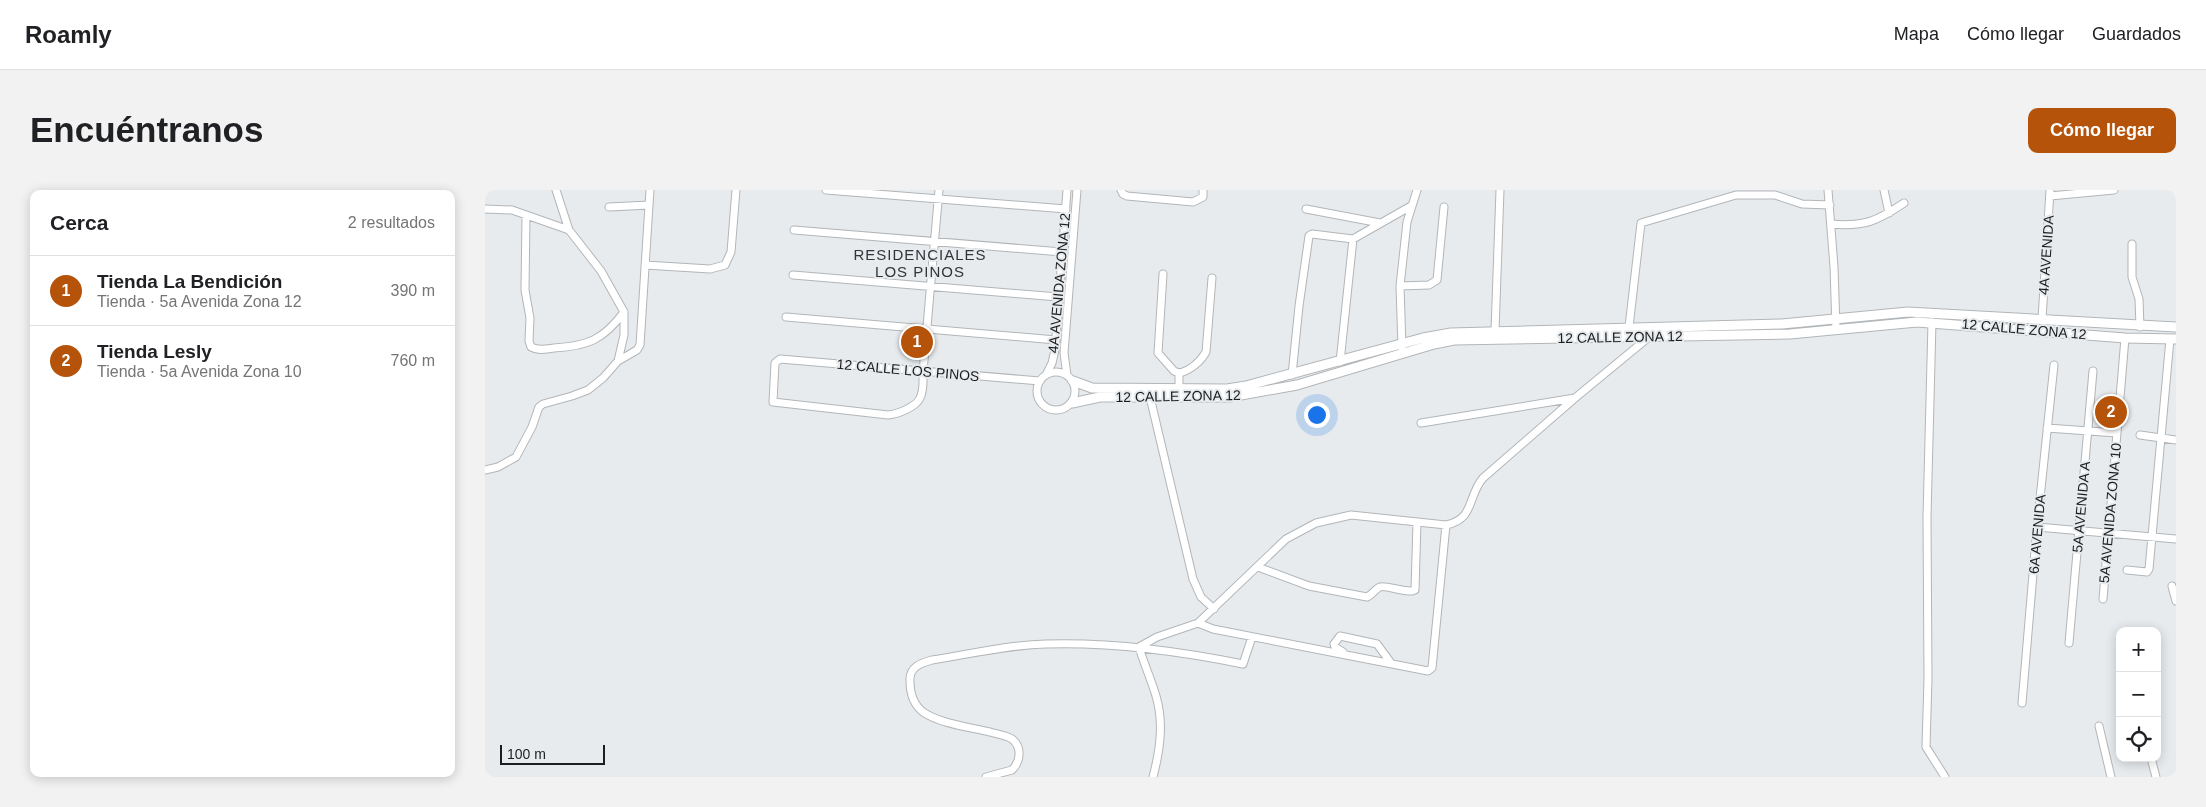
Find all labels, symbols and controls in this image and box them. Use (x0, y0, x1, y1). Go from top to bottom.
text: Roamly (25, 21, 112, 48)
text: Mapa (1894, 24, 1939, 44)
text: Cómo llegar (1967, 24, 2064, 44)
text: Guardados (2092, 24, 2181, 44)
button: Cómo llegar (2028, 108, 2176, 153)
text: Encuéntranos (30, 110, 263, 149)
text: Cerca (50, 211, 108, 234)
street label: 4A AVENIDA ZONA 12 (1045, 212, 1073, 354)
text: 2 resultados (348, 214, 435, 231)
street label: 4A AVENIDA (2035, 214, 2057, 295)
district label: RESIDENCIALES LOS PINOS (853, 246, 987, 280)
text: Tienda La Bendición (97, 271, 282, 292)
text: 1 (62, 282, 70, 299)
text: 390 m (391, 282, 435, 299)
text: Tienda · 5a Avenida Zona 12 (97, 293, 302, 310)
street label: 12 CALLE ZONA 12 (1961, 316, 2087, 342)
pin: 1 (901, 323, 933, 361)
street label: 12 CALLE ZONA 12 (1557, 328, 1683, 346)
text: Tienda Lesly (97, 341, 212, 362)
text: 2 (62, 352, 70, 369)
text: 760 m (391, 352, 435, 369)
street label: 12 CALLE LOS PINOS (836, 356, 980, 384)
text: Tienda · 5a Avenida Zona 10 (97, 363, 302, 380)
street label: 12 CALLE ZONA 12 (1115, 387, 1241, 405)
pin: 2 (2095, 393, 2127, 431)
your location (1304, 402, 1330, 428)
street label: 5A AVENIDA ZONA 10 (2096, 442, 2124, 584)
street label: 5A AVENIDA A (2069, 460, 2093, 553)
street label: 6A AVENIDA (2026, 493, 2049, 574)
map controls (2116, 627, 2161, 762)
button: + (2116, 627, 2161, 672)
button: − (2116, 672, 2161, 717)
button: locate (2116, 717, 2161, 762)
scale bar (500, 742, 605, 765)
text: 100 m (507, 746, 546, 762)

